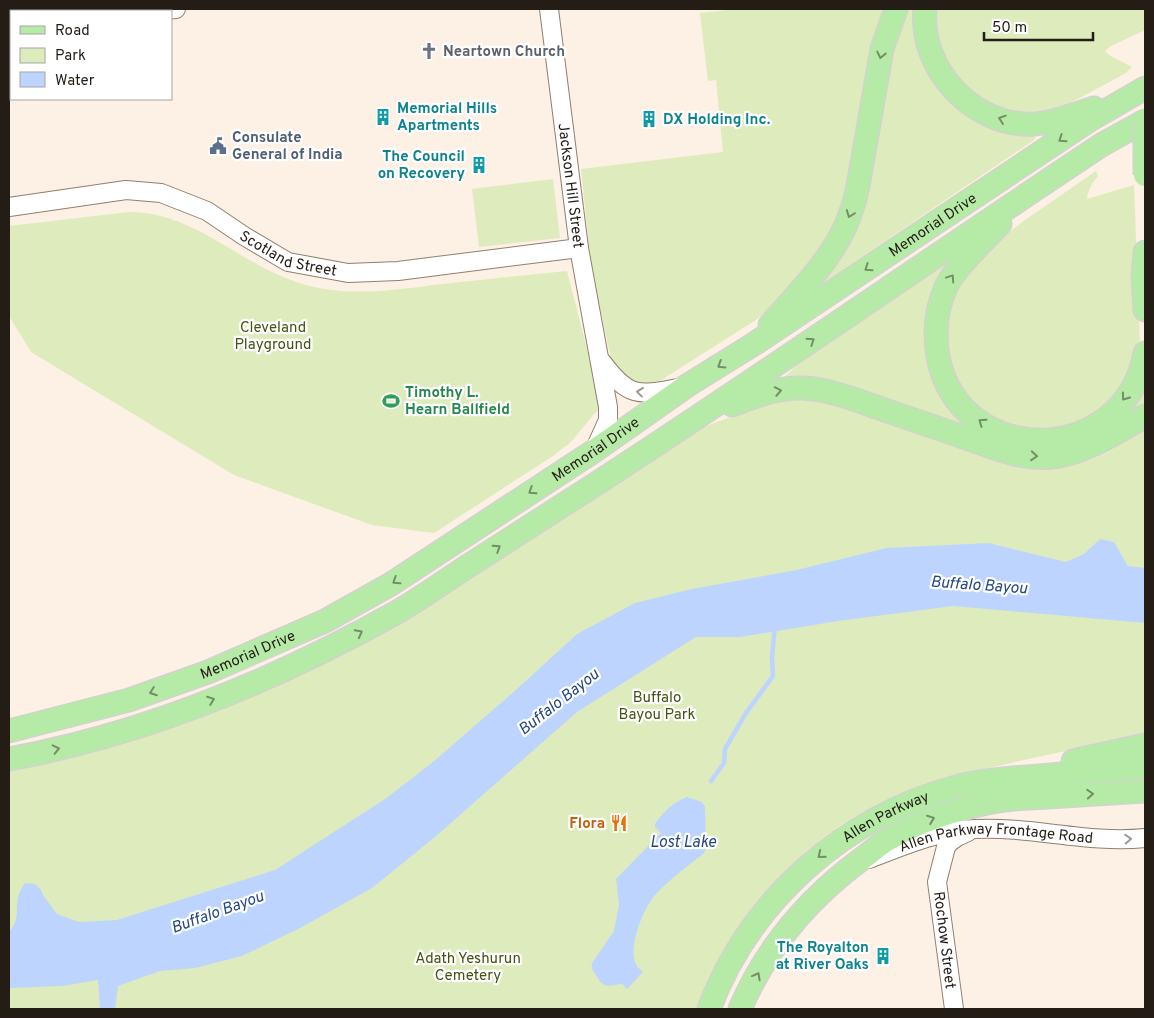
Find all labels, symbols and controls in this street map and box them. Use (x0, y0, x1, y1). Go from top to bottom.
legend (10, 10, 172, 100)
scale bar (984, 10, 1093, 42)
text: 50 m (992, 19, 1027, 38)
text: Road (55, 22, 90, 41)
church icon: Neartown Church (419, 41, 439, 61)
place label: Neartown Church (443, 43, 565, 62)
text: Park (55, 47, 86, 66)
one-way arrow (876, 50, 887, 59)
text: Water (55, 72, 95, 91)
place label: Memorial Hills Apartments (397, 100, 497, 136)
building icon: Memorial Hills Apartments (373, 107, 393, 127)
building icon: DX Holding Inc. (639, 109, 659, 129)
place label: DX Holding Inc. (663, 111, 771, 130)
one-way arrow (998, 115, 1007, 125)
street label: Jackson Hill Street (552, 122, 587, 249)
place label: Consulate General of India (232, 129, 343, 165)
one-way arrow (1058, 132, 1067, 142)
public building icon: Consulate General of India (208, 136, 228, 156)
place label: The Council on Recovery (378, 148, 465, 184)
building icon: The Council on Recovery (469, 155, 489, 175)
street label: Memorial Drive (886, 190, 981, 262)
one-way arrow (846, 209, 856, 218)
street label: Scotland Street (235, 227, 338, 282)
one-way arrow (865, 262, 874, 271)
one-way arrow (945, 274, 954, 284)
park label: Cleveland Playground (234, 319, 312, 355)
one-way arrow (805, 338, 815, 347)
one-way arrow (718, 358, 727, 368)
place label: Timothy L. Hearn Ballfield (405, 384, 510, 420)
one-way arrow (773, 386, 782, 396)
one-way arrow (636, 387, 644, 398)
sports icon: Timothy L. Hearn Ballfield (381, 391, 401, 411)
one-way arrow (1123, 391, 1131, 400)
street label: Memorial Drive (549, 414, 644, 487)
one-way arrow (978, 419, 987, 428)
one-way arrow (1030, 451, 1038, 462)
one-way arrow (528, 485, 537, 495)
one-way arrow (492, 544, 501, 554)
water label: Buffalo Bayou (930, 573, 1028, 599)
one-way arrow (393, 575, 402, 584)
street label: Memorial Drive (198, 627, 299, 685)
one-way arrow (354, 629, 363, 639)
water label: Buffalo Bayou (515, 665, 604, 740)
one-way arrow (150, 686, 158, 696)
park label: Buffalo Bayou Park (619, 689, 696, 725)
one-way arrow (206, 696, 215, 707)
one-way arrow (52, 744, 61, 755)
street label: Allen Parkway (839, 788, 932, 848)
one-way arrow (1087, 789, 1095, 800)
restaurant icon: Flora (609, 813, 629, 833)
place label: Flora (569, 815, 605, 834)
one-way arrow (926, 815, 935, 826)
street label: Allen Parkway Frontage Road (897, 821, 1094, 858)
water label: Lost Lake (650, 833, 717, 853)
one-way arrow (1125, 834, 1133, 845)
one-way arrow (818, 850, 827, 858)
water label: Buffalo Bayou (169, 887, 267, 939)
street label: Rochow Street (928, 890, 959, 990)
place label: The Royalton at River Oaks (776, 939, 869, 975)
building icon: The Royalton at River Oaks (873, 946, 893, 966)
park label: Adath Yeshurun Cemetery (415, 950, 521, 986)
one-way arrow (751, 972, 761, 981)

